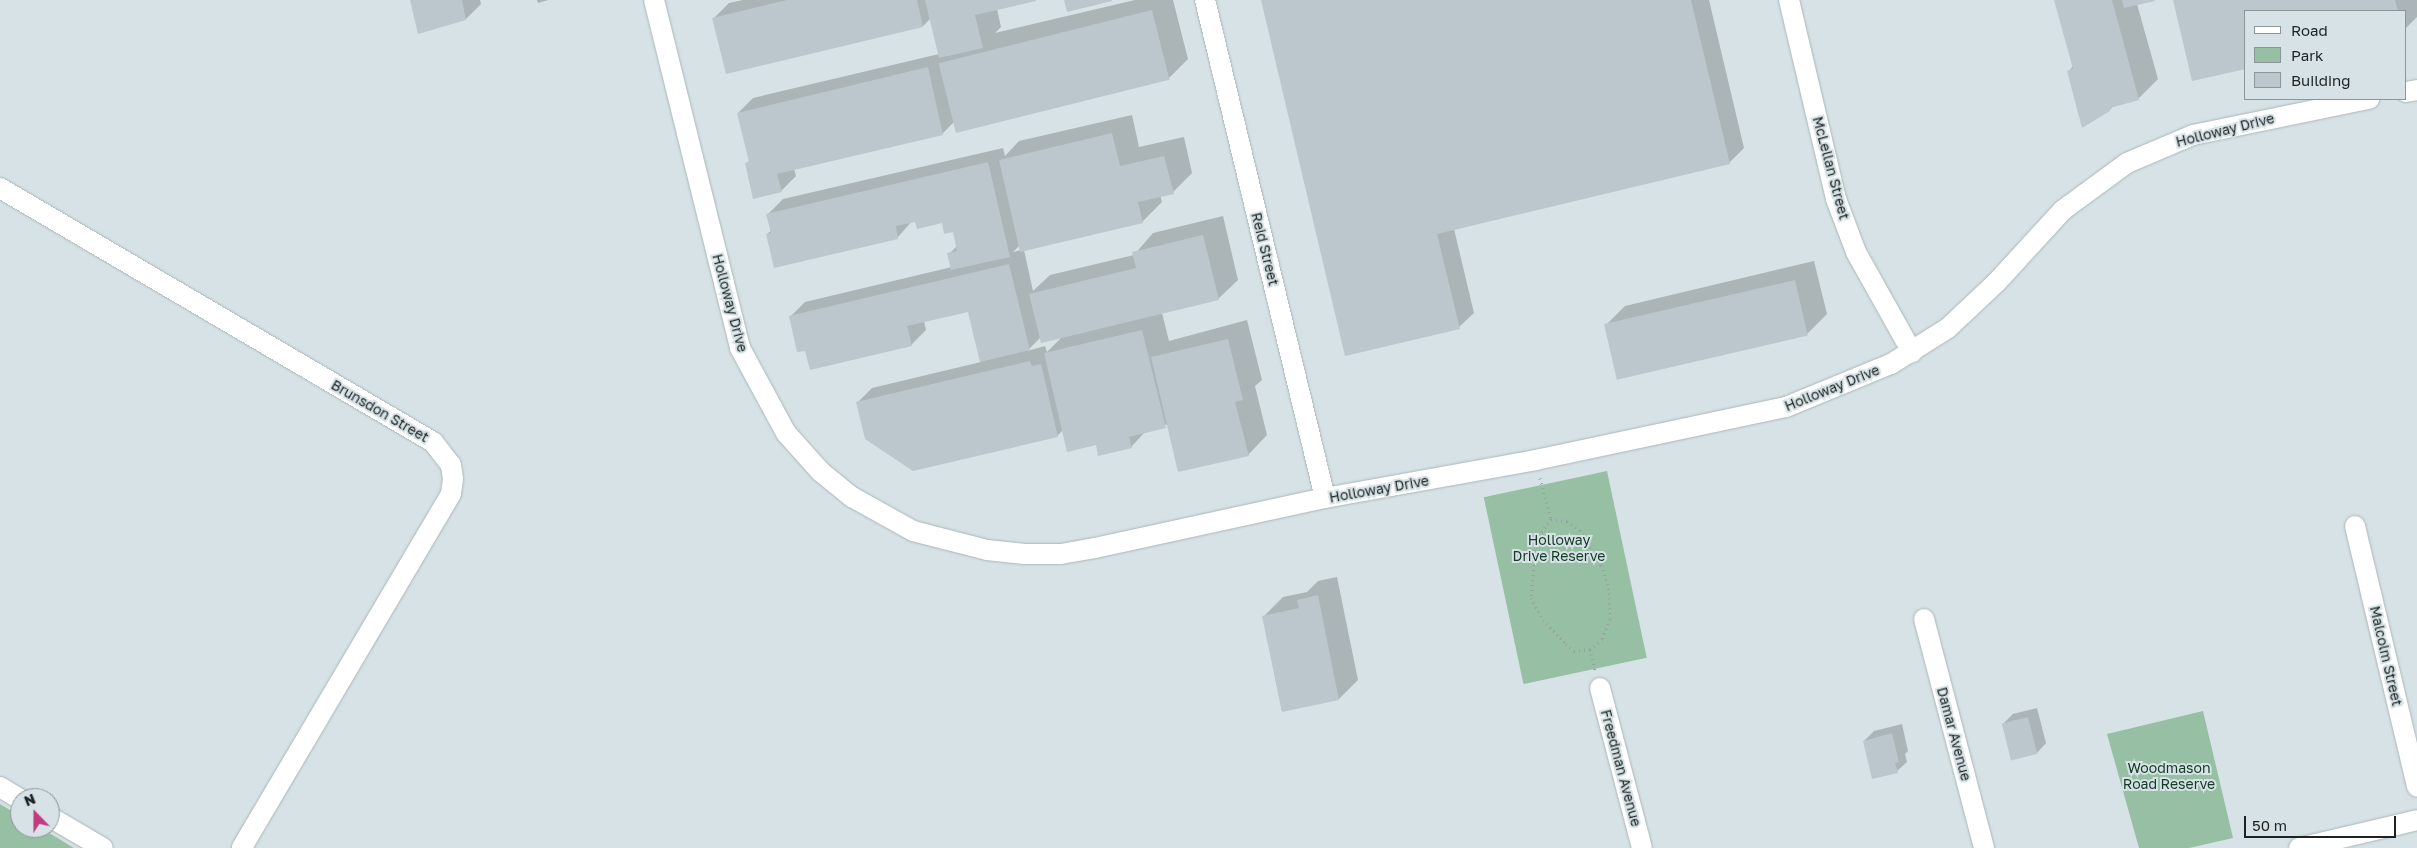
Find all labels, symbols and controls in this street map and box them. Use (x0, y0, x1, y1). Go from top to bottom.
legend (2244, 10, 2407, 100)
text: Road (2291, 21, 2328, 39)
text: Park (2291, 46, 2323, 64)
text: Building (2291, 71, 2351, 89)
street label: Holloway Drive (2174, 110, 2276, 150)
street label: McLellan Street (1809, 115, 1853, 221)
street label: Reid Street (1248, 211, 1282, 287)
street label: Holloway Drive (709, 252, 751, 354)
street label: Holloway Drive (1782, 361, 1882, 415)
street label: Brunsdon Street (328, 376, 432, 446)
street label: Holloway Drive (1328, 472, 1430, 506)
park label: Holloway Drive Reserve (1513, 532, 1605, 564)
street label: Malcolm Street (2366, 604, 2406, 708)
street label: Damar Avenue (1933, 685, 1975, 783)
street label: Freedman Avenue (1597, 708, 1645, 828)
park label: Woodmason Road Reserve (2123, 760, 2215, 792)
north arrow (10, 788, 60, 838)
text: N (21, 790, 38, 809)
scale bar (2247, 806, 2400, 838)
text: 50 m (2252, 816, 2287, 834)

